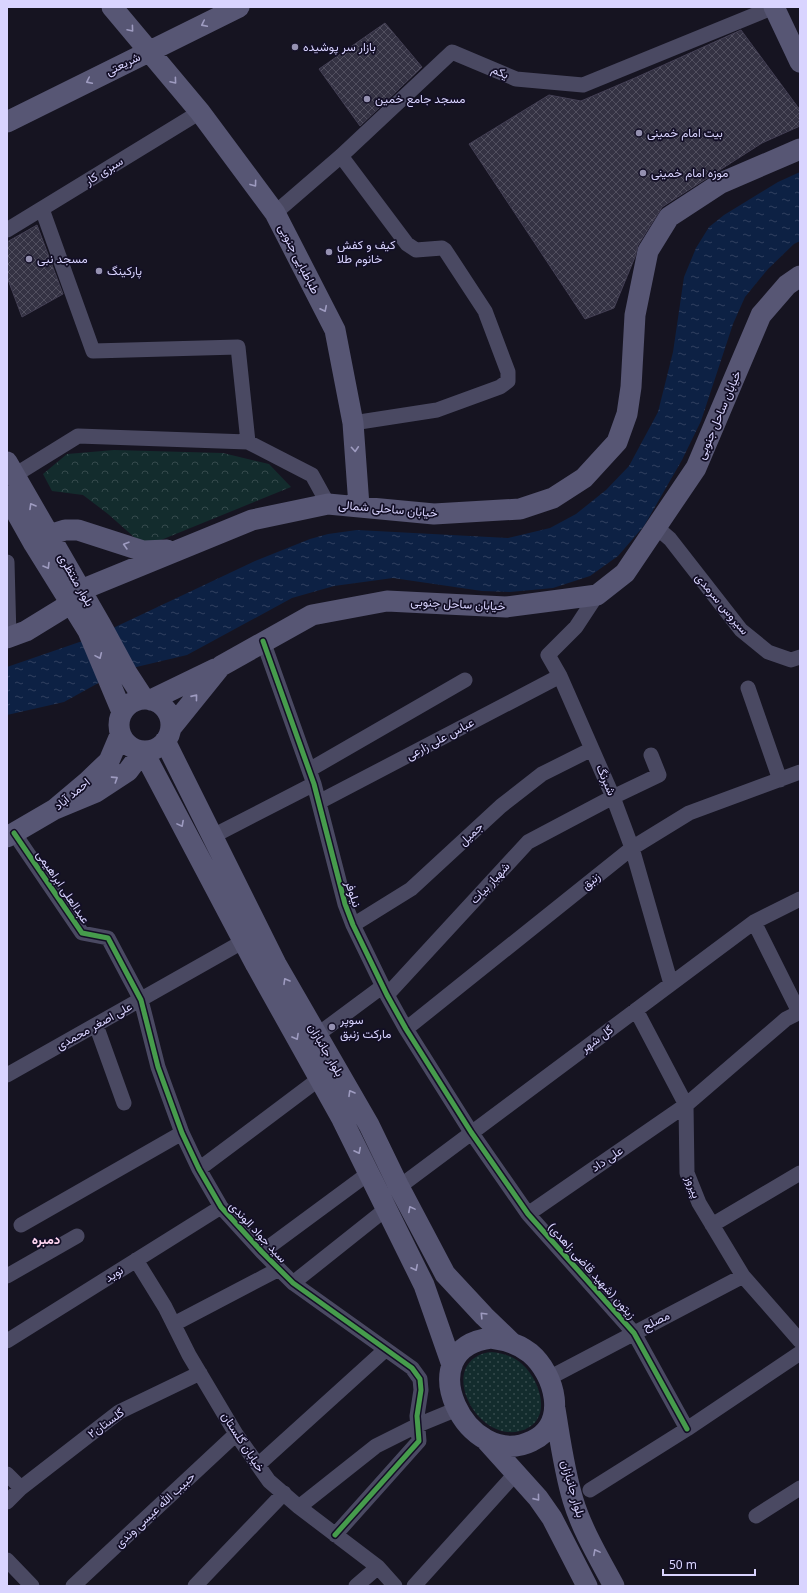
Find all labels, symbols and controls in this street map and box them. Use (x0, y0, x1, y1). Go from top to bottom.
one-way arrow (201, 19, 208, 27)
one-way arrow (126, 25, 133, 32)
place label: بازار سر پوشیده (303, 38, 376, 55)
marker: بازار سر پوشیده (290, 42, 300, 52)
street label: شریعتی (103, 48, 143, 79)
street label: یکم (489, 60, 512, 83)
one-way arrow (86, 76, 93, 84)
one-way arrow (170, 77, 177, 84)
place label: مسجد جامع خمین (375, 90, 465, 108)
marker: مسجد جامع خمین (362, 94, 372, 104)
place label: بیت امام خمینی (647, 124, 723, 141)
marker: بیت امام خمینی (634, 128, 644, 138)
street label: سبزی کار (80, 152, 126, 190)
place label: موزه امام خمینی (651, 164, 728, 181)
marker: موزه امام خمینی (638, 168, 648, 178)
one-way arrow (249, 179, 256, 186)
street label: طباطبایی جنوبی (275, 221, 324, 297)
place label: کیف و کفش خانوم طلا (337, 236, 396, 267)
marker: کیف و کفش خانوم طلا (324, 247, 334, 257)
place label: مسجد نبی (37, 250, 88, 267)
marker: مسجد نبی (24, 254, 34, 264)
place label: پارکینگ (107, 262, 142, 279)
marker: پارکینگ (94, 266, 104, 276)
one-way arrow (319, 305, 327, 312)
street label: خیابان ساحل جنوبی (692, 368, 745, 462)
one-way arrow (350, 446, 359, 452)
street label: خیابان ساحلی شمالی (338, 496, 438, 521)
one-way arrow (30, 503, 37, 510)
one-way arrow (122, 541, 129, 550)
street label: بلوار منتظری (54, 550, 98, 609)
one-way arrow (42, 562, 50, 569)
street label: سیروس سرمدی (692, 569, 753, 638)
street label: خیابان ساحل جنوبی (410, 593, 506, 614)
one-way arrow (94, 651, 102, 659)
one-way arrow (191, 695, 198, 702)
street label: عباس علی زارعی (403, 713, 477, 764)
street label: شبرنگ (592, 762, 621, 798)
street label: احمد آباد (50, 773, 93, 814)
one-way arrow (110, 777, 117, 784)
street label: جمیل (455, 818, 487, 849)
one-way arrow (177, 820, 184, 827)
street label: عبدالعلی ابراهیمی (33, 847, 94, 927)
street label: شهباز بیات (466, 858, 513, 907)
street label: زنبق (578, 868, 604, 893)
street label: نیلوفر (341, 877, 366, 909)
one-way arrow (283, 978, 290, 985)
street label: علی اصغر محمدی (53, 998, 135, 1054)
place label: سوپر مارکت زنبق (339, 1011, 392, 1042)
street label: بلوار جانبازان (304, 1020, 348, 1079)
street label: گل شهر (576, 1021, 616, 1057)
marker: سوپر مارکت زنبق (327, 1022, 337, 1032)
one-way arrow (291, 1033, 299, 1040)
one-way arrow (348, 1090, 355, 1097)
street label: علی داد (587, 1142, 626, 1175)
one-way arrow (353, 1147, 361, 1155)
street label: پیروز (681, 1172, 705, 1201)
street label: سید جواد الوندی (225, 1197, 291, 1266)
one-way arrow (408, 1205, 415, 1213)
street label: زیتون (شهید قاضی زاهدی) (545, 1219, 640, 1322)
district label: دمبره (32, 1230, 60, 1248)
street label: نوید (101, 1261, 126, 1286)
one-way arrow (410, 1264, 418, 1271)
street label: مصلح (639, 1306, 673, 1336)
one-way arrow (480, 1312, 488, 1320)
street label: گلستان۲ (84, 1404, 127, 1442)
street label: خیابان گلستان (218, 1408, 269, 1475)
street label: بلوار جانبازان (557, 1458, 590, 1519)
street label: حبیب الله عیسی وندی (111, 1468, 199, 1551)
one-way arrow (532, 1493, 539, 1500)
one-way arrow (593, 1548, 601, 1556)
scale bar (663, 1551, 755, 1577)
text: 50 m (669, 1556, 697, 1573)

